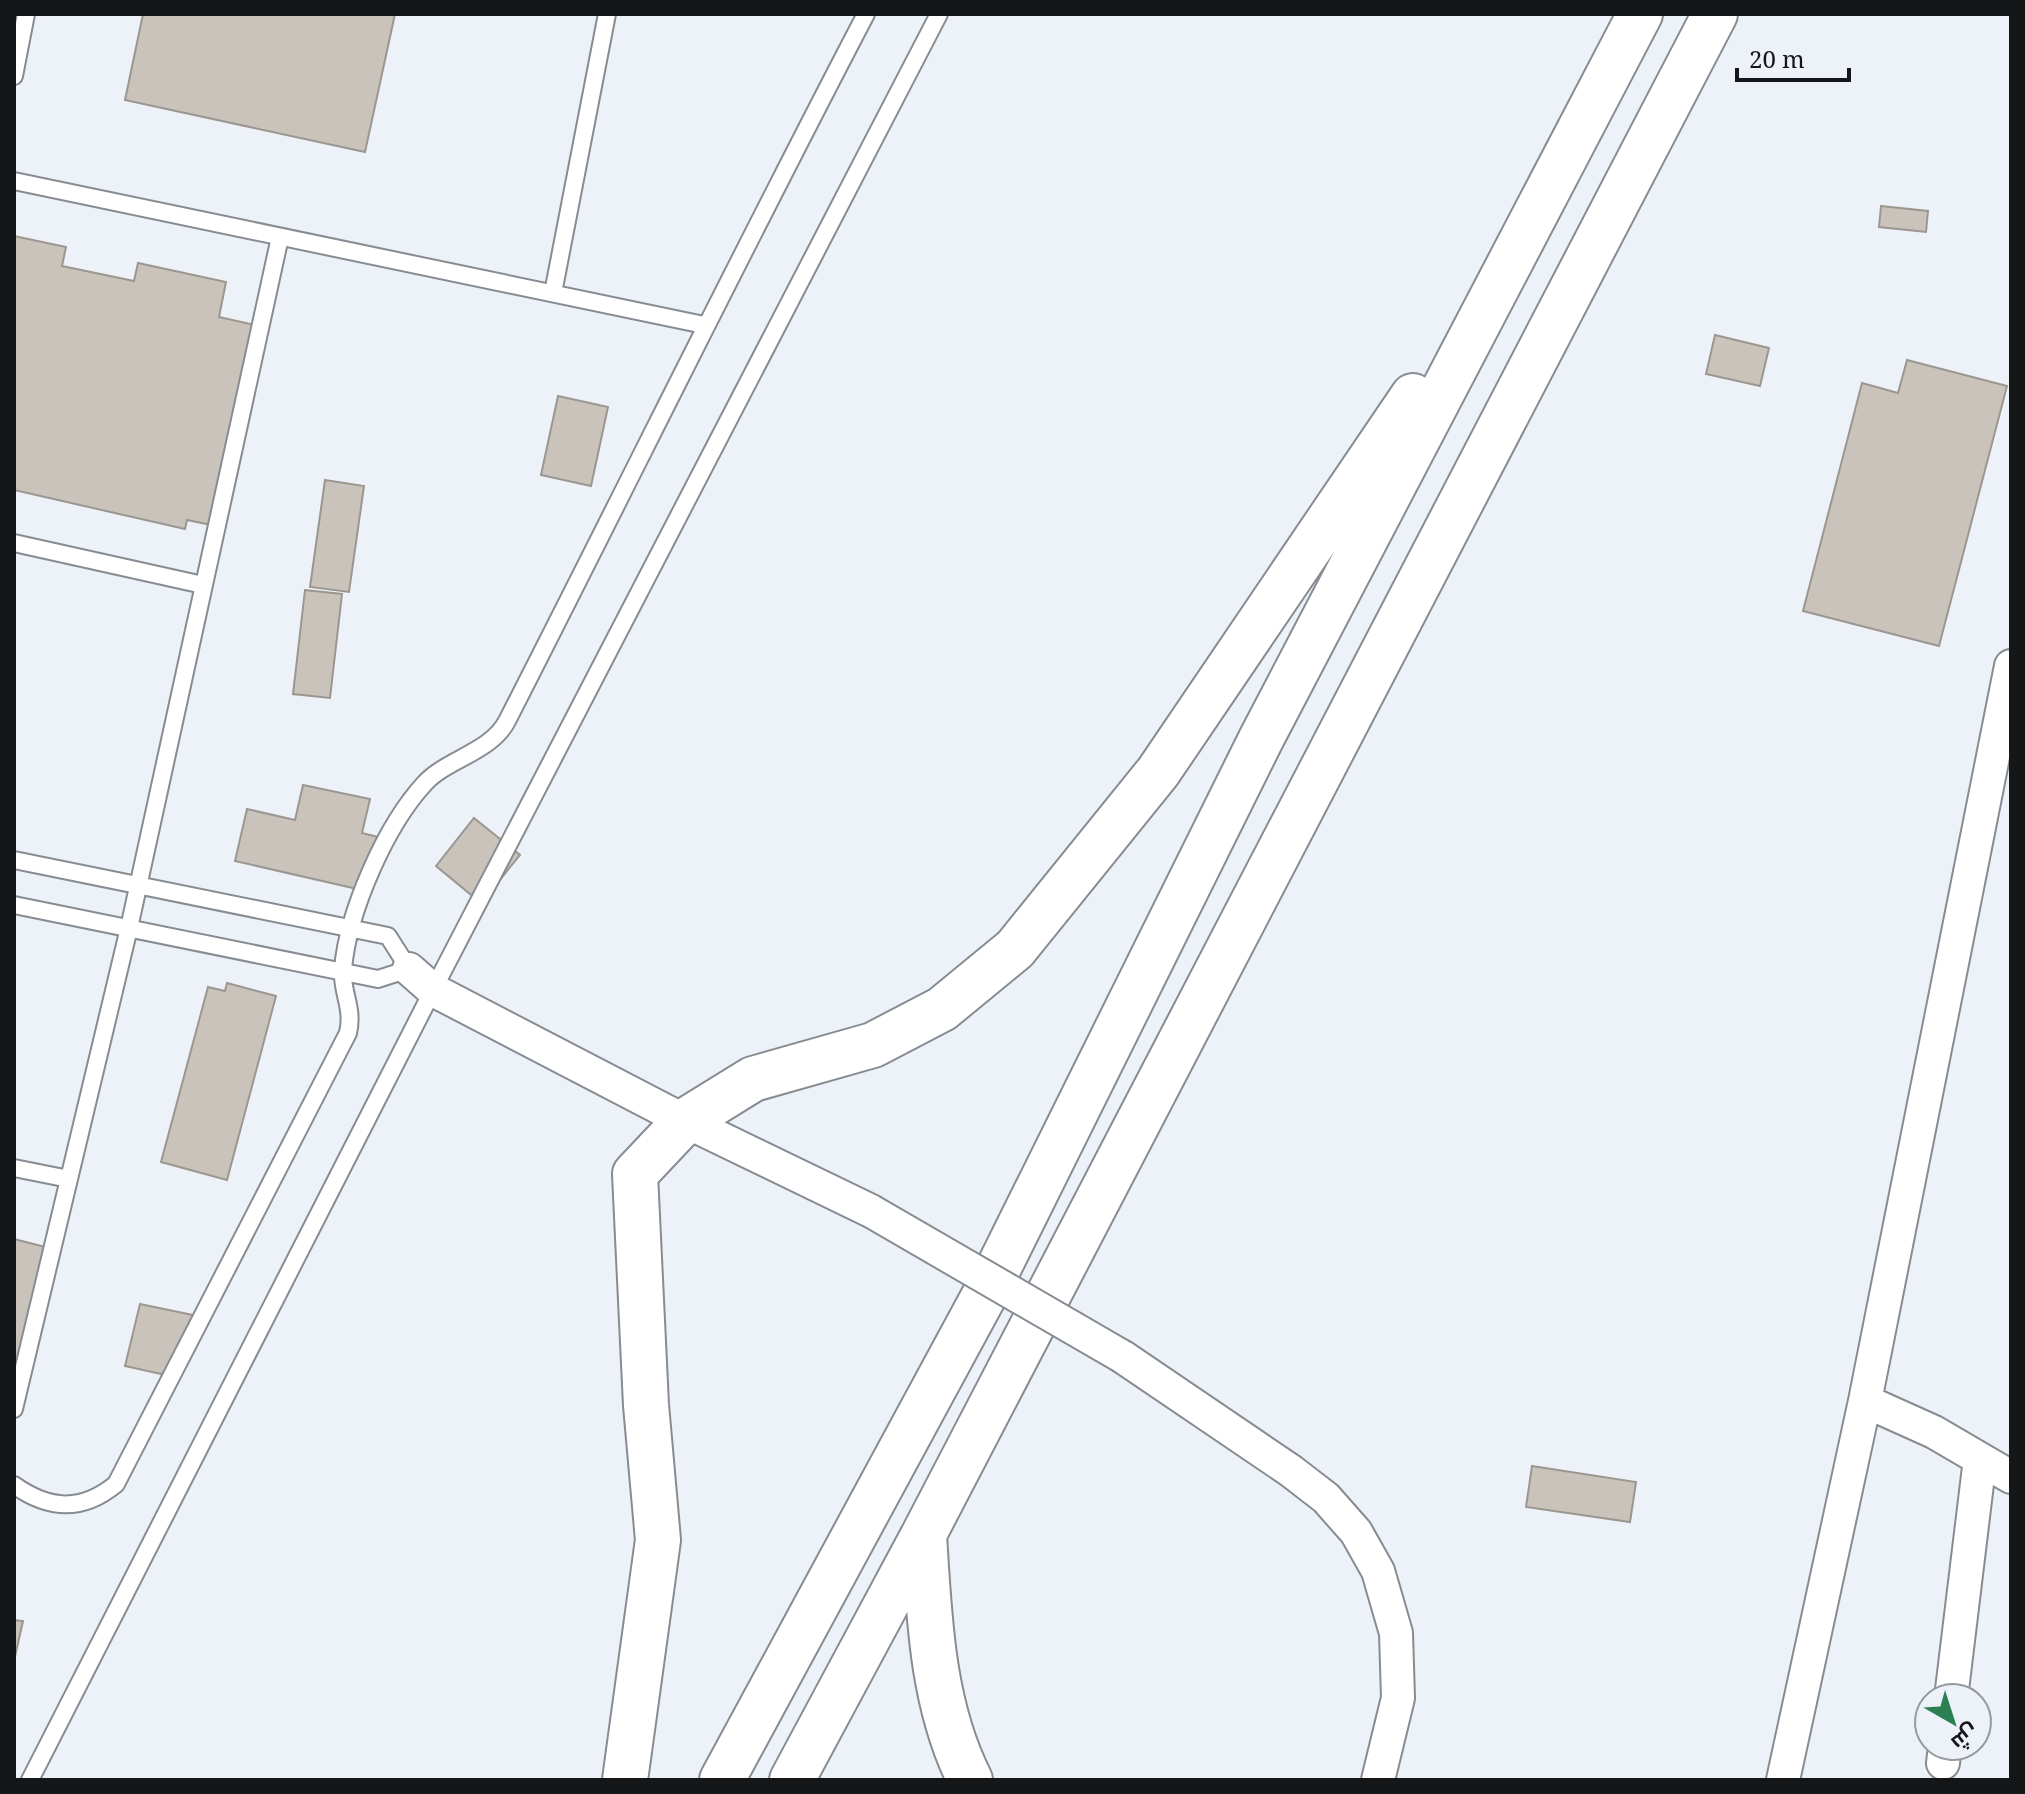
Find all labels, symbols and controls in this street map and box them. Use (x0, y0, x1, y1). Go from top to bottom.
scale bar (1737, 32, 1849, 82)
text: 20 m (1749, 42, 1805, 75)
north arrow (1913, 1682, 1993, 1762)
text: ش (1946, 1718, 1987, 1759)

